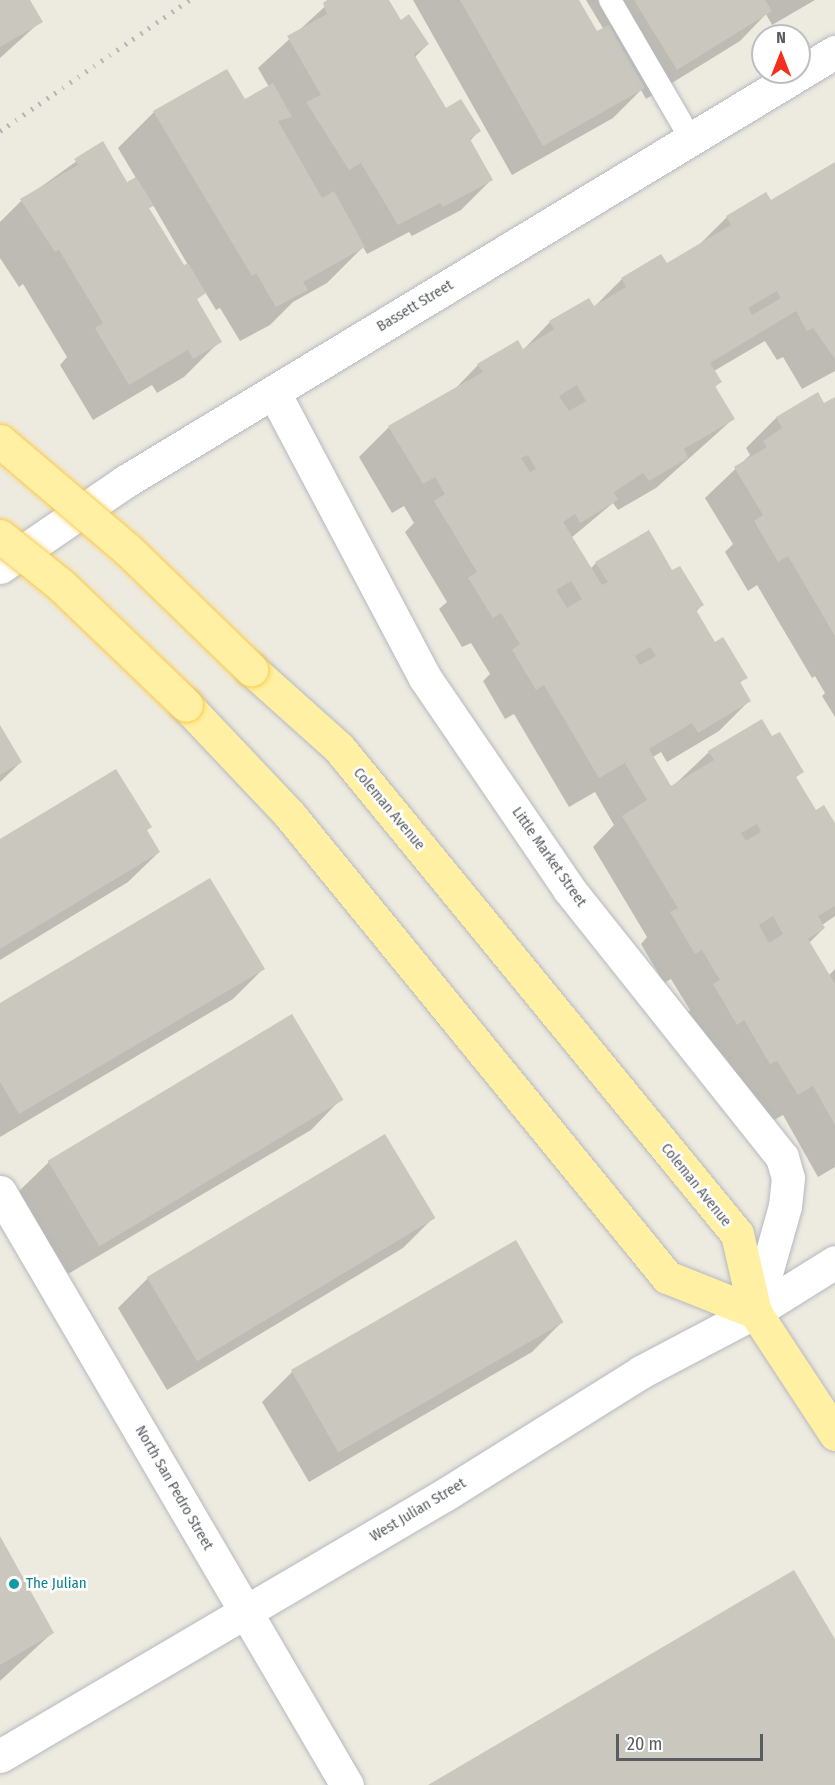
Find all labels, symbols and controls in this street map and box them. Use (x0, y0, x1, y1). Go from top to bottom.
north arrow (751, 24, 811, 84)
text: N (776, 28, 786, 47)
street label: Bassett Street (374, 276, 456, 336)
street label: Coleman Avenue (349, 764, 429, 854)
street label: Little Market Street (508, 804, 590, 910)
street label: Coleman Avenue (657, 1140, 735, 1230)
street label: North San Pedro Street (131, 1423, 217, 1553)
street label: West Julian Street (367, 1474, 469, 1546)
place label: The Julian (26, 1575, 87, 1593)
marker: The Julian (7, 1577, 21, 1591)
scale bar (619, 1722, 766, 1760)
text: 20 m (627, 1733, 662, 1755)

